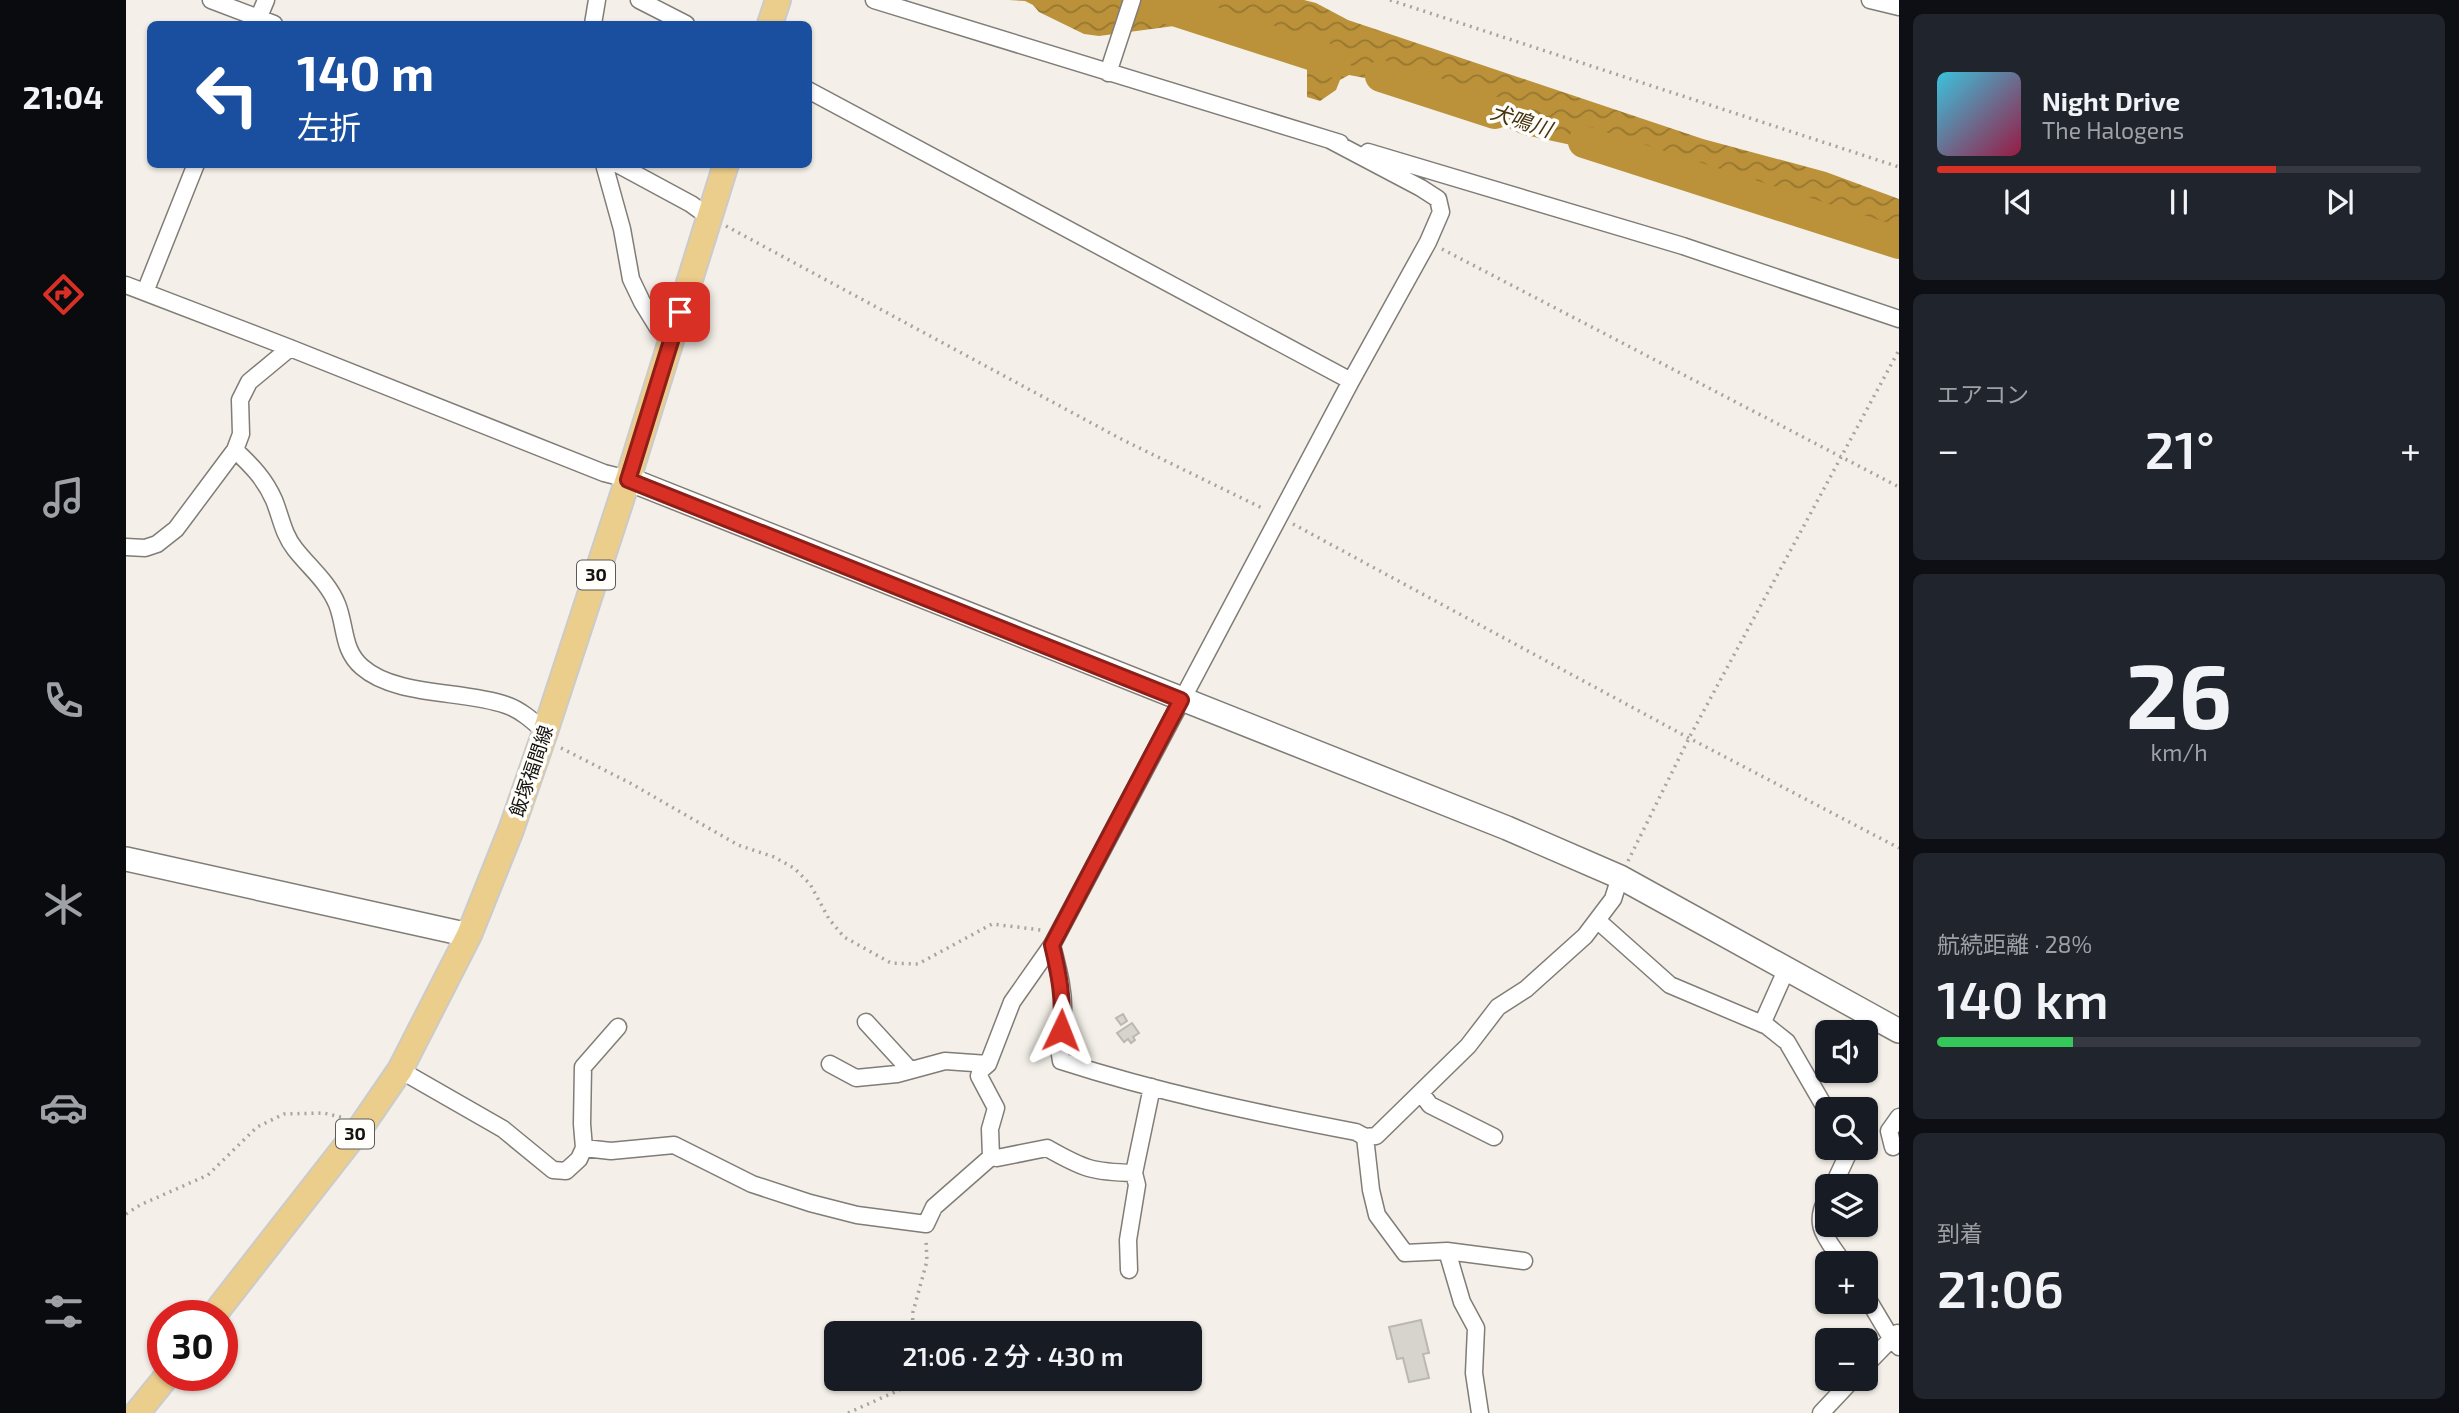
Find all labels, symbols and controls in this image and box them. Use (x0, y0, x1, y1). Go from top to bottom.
text: 140 m (297, 42, 434, 101)
icon: left (182, 49, 273, 140)
text: 21:04 (22, 77, 104, 115)
text: Night Drive (2042, 85, 2180, 116)
water label: 犬鳴川 (1488, 98, 1557, 142)
text: 左折 (297, 107, 361, 145)
text: The Halogens (2042, 116, 2184, 144)
icon: previous (1999, 183, 2037, 221)
icon: pause (2160, 183, 2198, 221)
icon: next (2321, 183, 2359, 221)
icon: directions (39, 270, 88, 319)
pin (650, 282, 710, 342)
icon: arrive (661, 293, 699, 331)
text: エアコン (1937, 380, 2029, 408)
text: 21° (2145, 417, 2215, 479)
text: − (1937, 426, 1959, 472)
text: + (2400, 426, 2421, 472)
icon: music (39, 473, 88, 522)
road number: 30 (577, 560, 615, 590)
text: 26 (2126, 638, 2232, 747)
icon: phone (39, 676, 88, 725)
street label: 飯塚福間線 (504, 722, 557, 820)
text: km/h (2150, 738, 2208, 766)
icon: climate (39, 880, 88, 929)
text: 航続距離 · 28% (1937, 930, 2092, 958)
text: 140 km (1937, 967, 2109, 1029)
position arrow (1024, 993, 1098, 1067)
map controls (1815, 1020, 1878, 1391)
button: sound (1815, 1020, 1878, 1083)
icon: car (39, 1083, 88, 1132)
button: search (1815, 1097, 1878, 1160)
road number: 30 (336, 1120, 374, 1148)
button: layers (1815, 1174, 1878, 1237)
text: 到着 (1937, 1219, 1983, 1247)
button: + (1815, 1251, 1878, 1314)
text: 21:06 (1937, 1256, 2064, 1318)
icon: filters (39, 1287, 88, 1336)
speed limit sign: 30 (147, 1300, 238, 1391)
button: − (1815, 1328, 1878, 1391)
text: 21:06 · 2 分 · 430 m (902, 1340, 1124, 1371)

